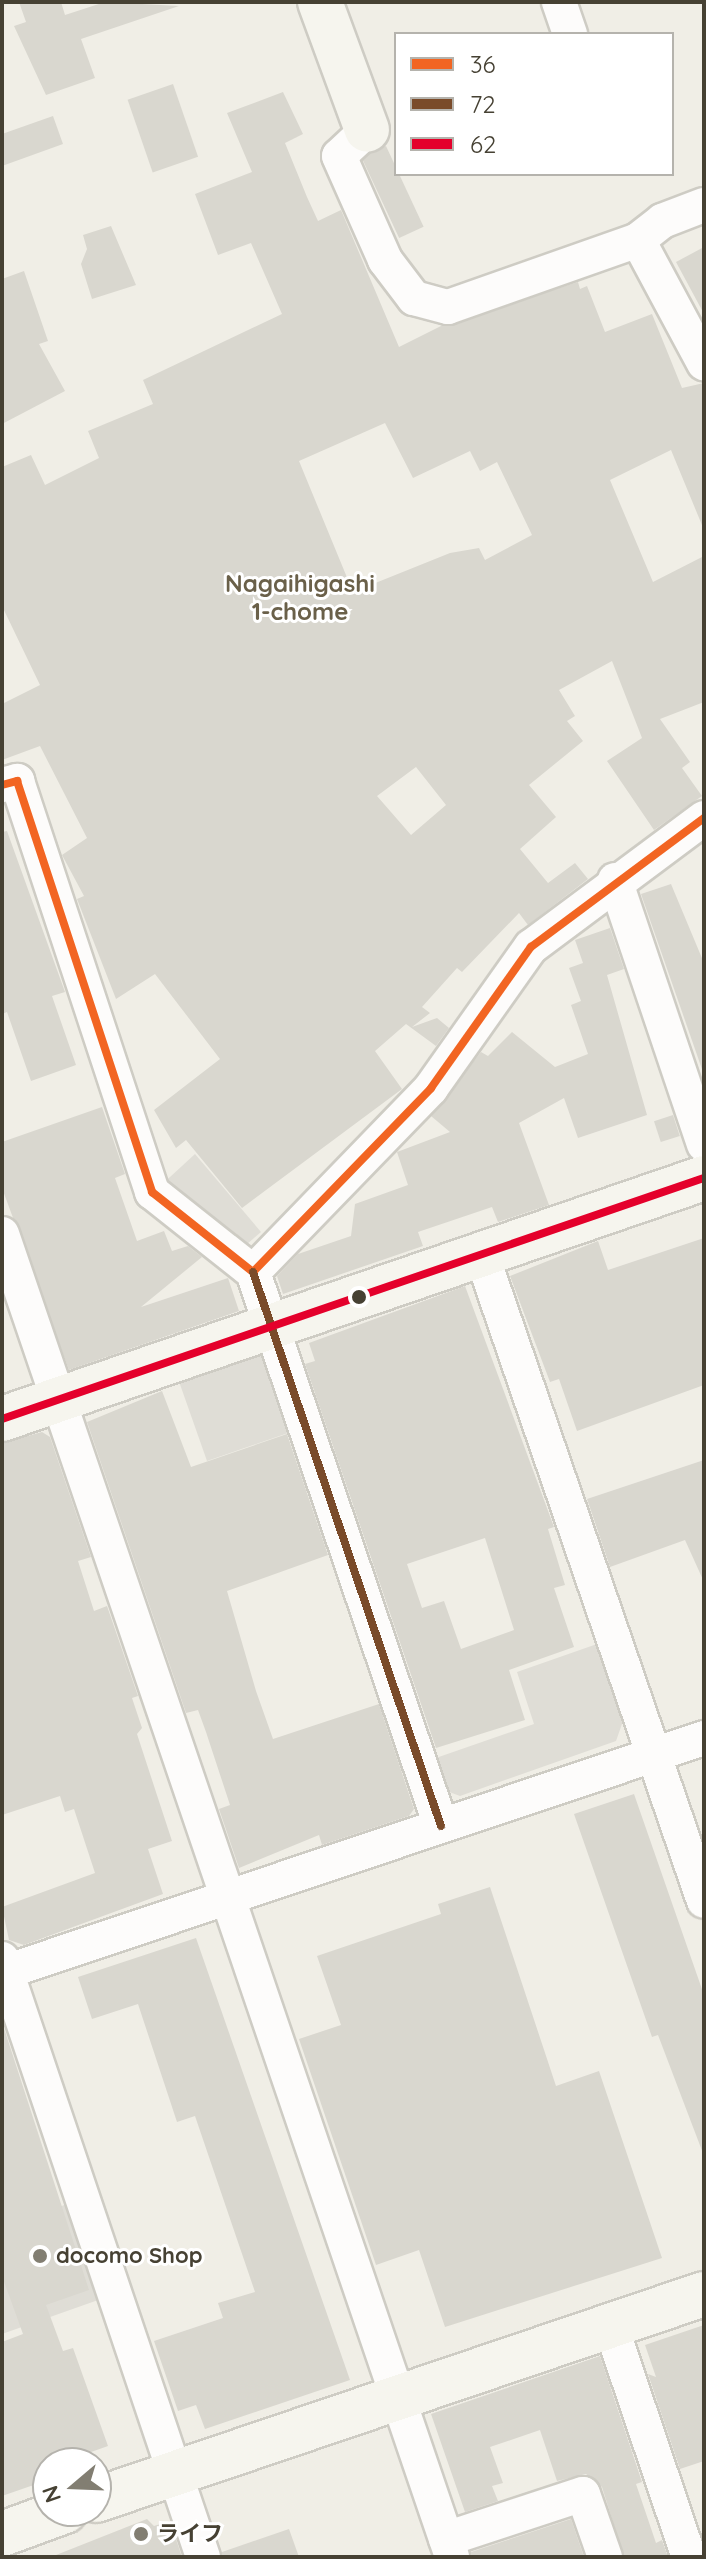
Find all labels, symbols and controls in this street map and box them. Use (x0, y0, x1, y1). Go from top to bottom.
legend (394, 32, 674, 176)
text: 36 (470, 49, 496, 79)
text: 72 (470, 89, 496, 119)
text: 62 (470, 129, 496, 159)
district label: Nagaihigashi 1-chome (225, 570, 375, 626)
unlabelled marker (351, 1289, 367, 1305)
place label: docomo Shop (56, 2243, 202, 2269)
marker: docomo Shop (31, 2247, 49, 2265)
north arrow (32, 2447, 112, 2527)
text: N (35, 2482, 67, 2506)
place label: ライフ (157, 2521, 223, 2547)
marker: ライフ (132, 2525, 150, 2543)

